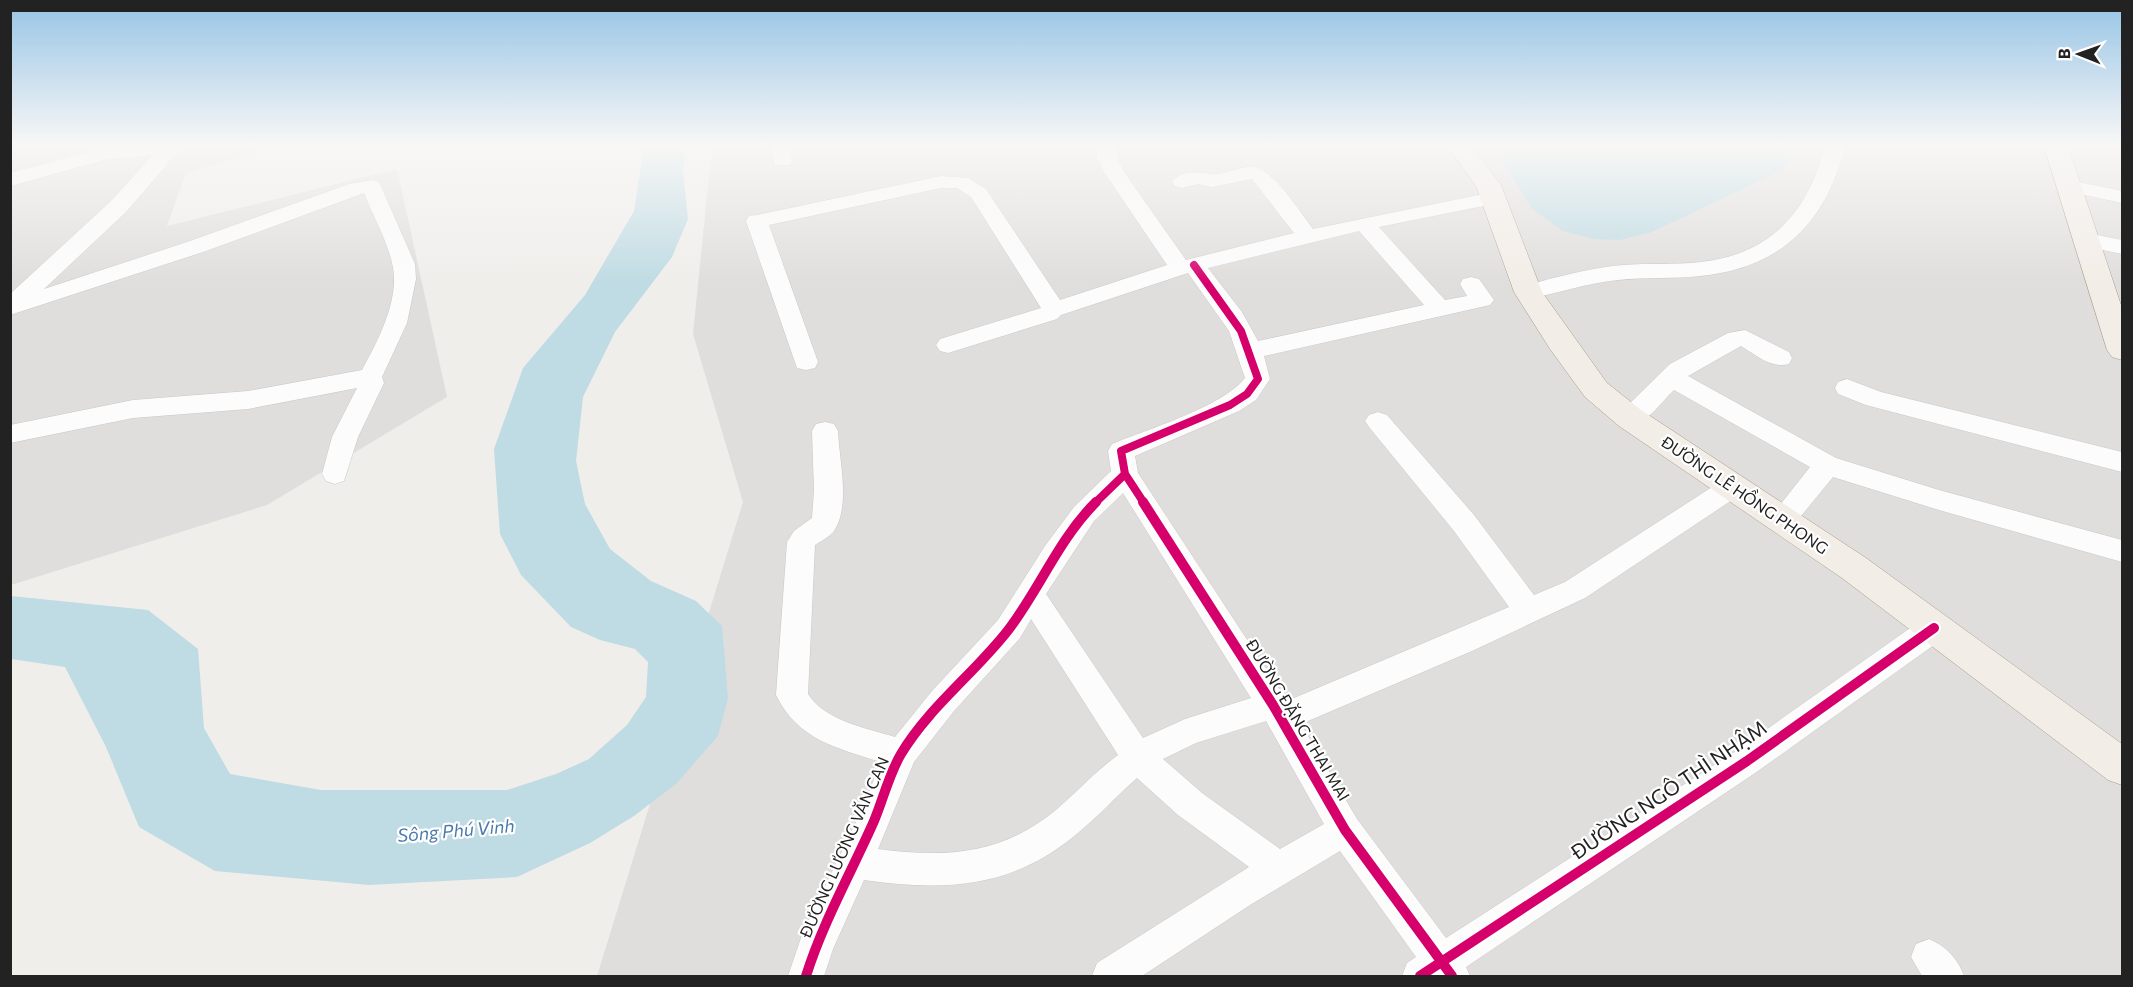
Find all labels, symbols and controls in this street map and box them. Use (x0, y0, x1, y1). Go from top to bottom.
north arrow (2049, 24, 2109, 84)
text: B (2054, 48, 2073, 59)
street label: ĐƯỜNG LÊ HỒNG PHONG (1658, 429, 1833, 558)
street label: ĐƯỜNG ĐẶNG THAI MAI (1242, 635, 1354, 804)
street label: ĐƯỜNG NGÔ THÌ NHẬM (1565, 715, 1771, 864)
street label: ĐƯỜNG LƯƠNG VĂN CAN (795, 753, 892, 941)
water label: Sông Phú Vinh (396, 814, 515, 846)

